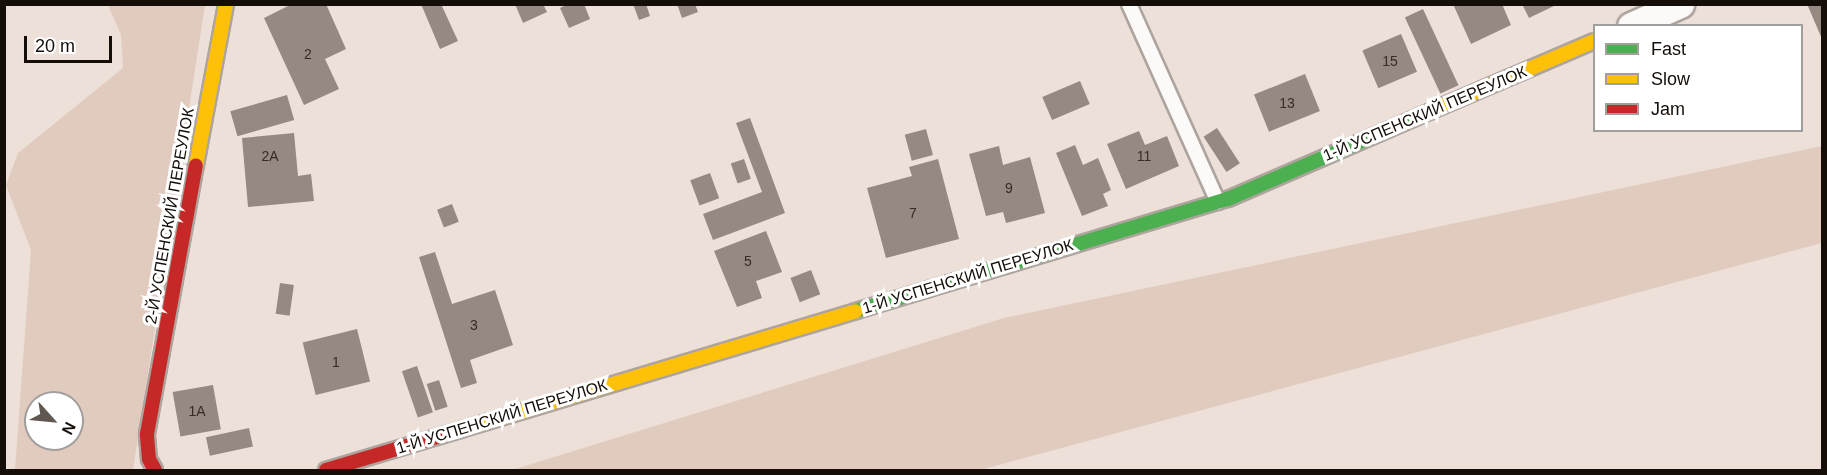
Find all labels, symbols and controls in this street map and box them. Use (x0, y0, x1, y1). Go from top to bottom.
scale bar (27, 24, 116, 62)
legend (1593, 24, 1803, 132)
text: 20 m (35, 36, 75, 56)
text: Fast (1651, 39, 1686, 59)
house number: 2 (304, 46, 312, 62)
house number: 15 (1382, 53, 1398, 69)
street label: 1-Й УСПЕНСКИЙ ПЕРЕУЛОК (1320, 62, 1530, 166)
text: Slow (1651, 69, 1690, 89)
house number: 13 (1279, 95, 1295, 111)
text: Jam (1651, 99, 1685, 119)
street label: 2-Й УСПЕНСКИЙ ПЕРЕУЛОК (142, 106, 198, 326)
house number: 2А (261, 148, 279, 164)
house number: 11 (1137, 148, 1151, 164)
house number: 9 (1005, 180, 1013, 196)
house number: 7 (909, 205, 917, 221)
street label: 1-Й УСПЕНСКИЙ ПЕРЕУЛОК (860, 236, 1076, 318)
house number: 5 (744, 253, 752, 269)
house number: 3 (470, 317, 478, 333)
house number: 1 (332, 354, 340, 370)
street label: 1-Й УСПЕНСКИЙ ПЕРЕУЛОК (394, 376, 610, 458)
north arrow (24, 391, 84, 451)
house number: 1А (188, 403, 206, 419)
text: N (59, 419, 79, 438)

